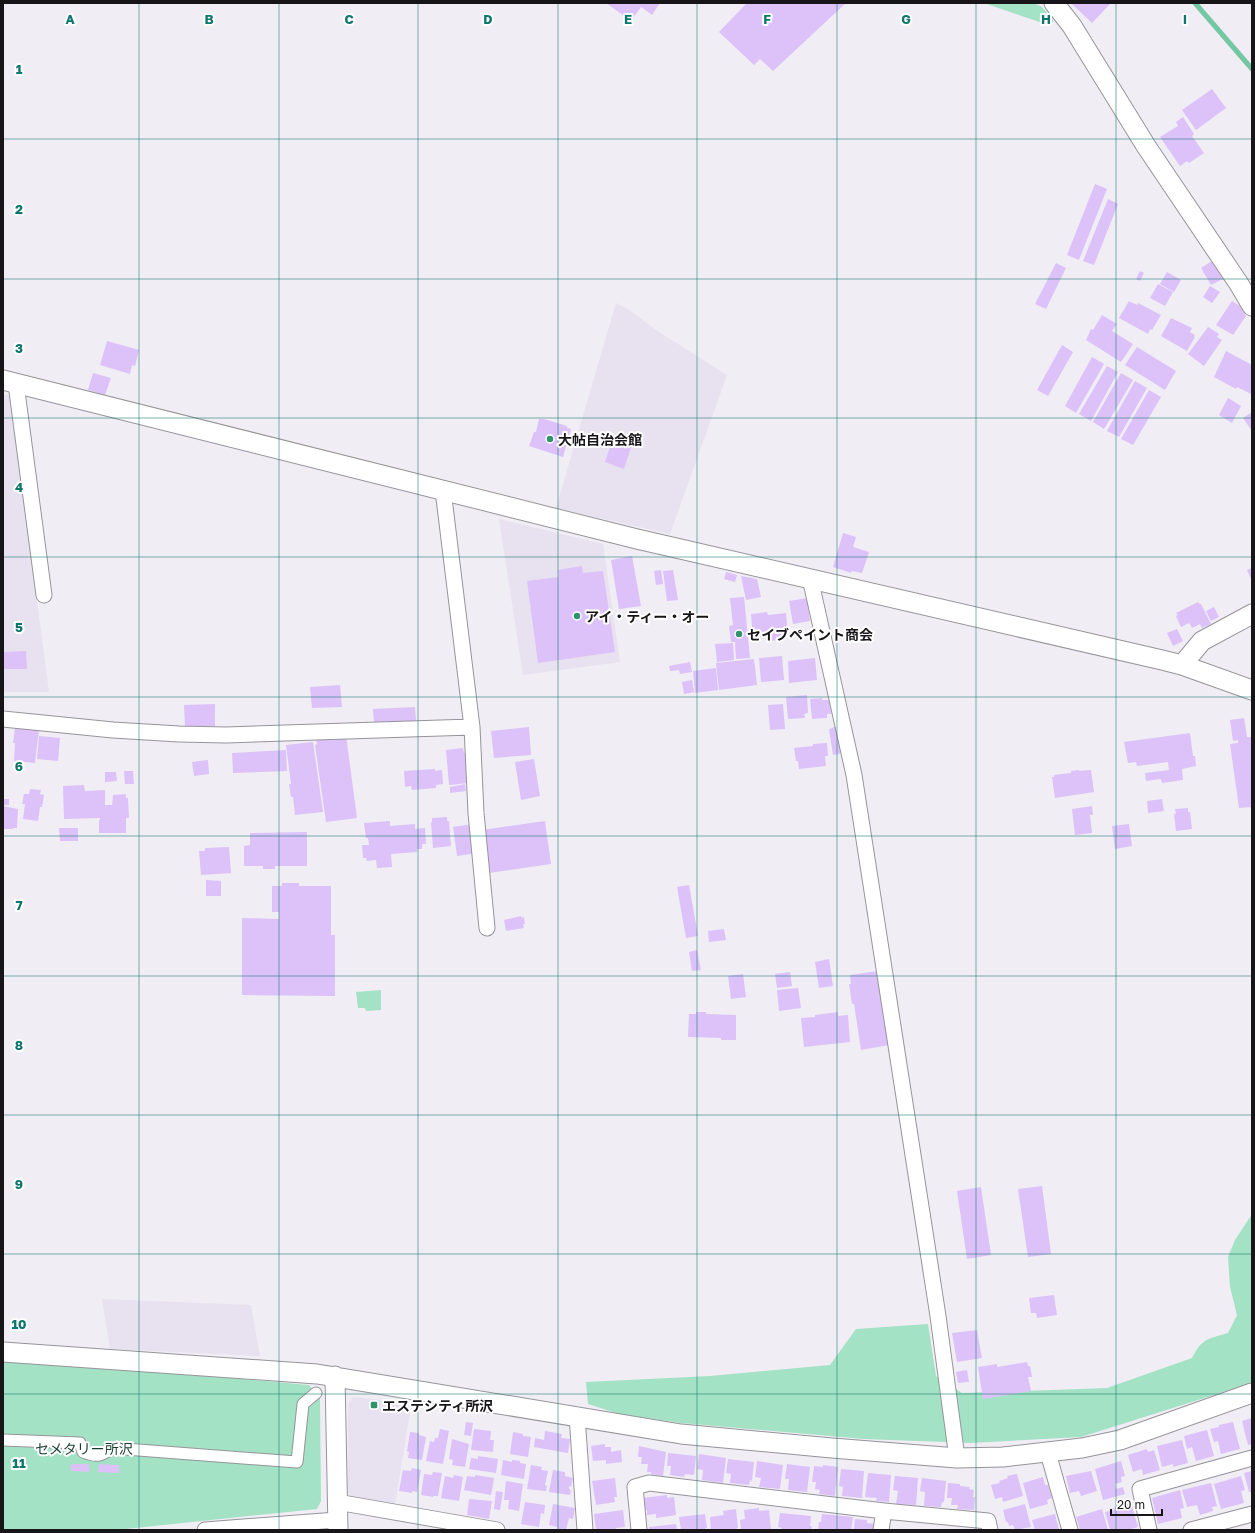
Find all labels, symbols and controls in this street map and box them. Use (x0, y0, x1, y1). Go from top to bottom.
text: A (65, 11, 75, 27)
text: B (204, 11, 214, 27)
text: C (344, 11, 354, 27)
text: D (483, 11, 493, 27)
text: E (624, 11, 632, 27)
text: F (763, 11, 771, 27)
text: G (901, 11, 911, 27)
text: H (1041, 11, 1051, 27)
text: I (1183, 11, 1187, 27)
text: 1 (16, 61, 23, 77)
text: 2 (15, 201, 23, 217)
text: 3 (15, 340, 23, 356)
place label: 大帖自治会館 (558, 431, 642, 448)
marker: 大帖自治会館 (545, 434, 555, 444)
text: 4 (15, 479, 23, 495)
place label: アイ・ティー・オー (585, 608, 709, 625)
marker: アイ・ティー・オー (572, 611, 582, 621)
text: 5 (15, 619, 23, 635)
place label: セイブペイント商会 (747, 626, 873, 643)
marker: セイブペイント商会 (734, 629, 744, 639)
text: 6 (15, 758, 23, 774)
text: 7 (15, 897, 23, 913)
text: 8 (15, 1037, 23, 1053)
text: 9 (15, 1176, 23, 1192)
text: 10 (11, 1316, 27, 1332)
place label: エステシティ所沢 (382, 1397, 493, 1414)
marker: エステシティ所沢 (369, 1400, 379, 1410)
park label: セメタリー所沢 (35, 1440, 133, 1457)
text: 11 (12, 1455, 26, 1471)
scale bar (1111, 1491, 1162, 1517)
text: 20 m (1117, 1497, 1145, 1512)

